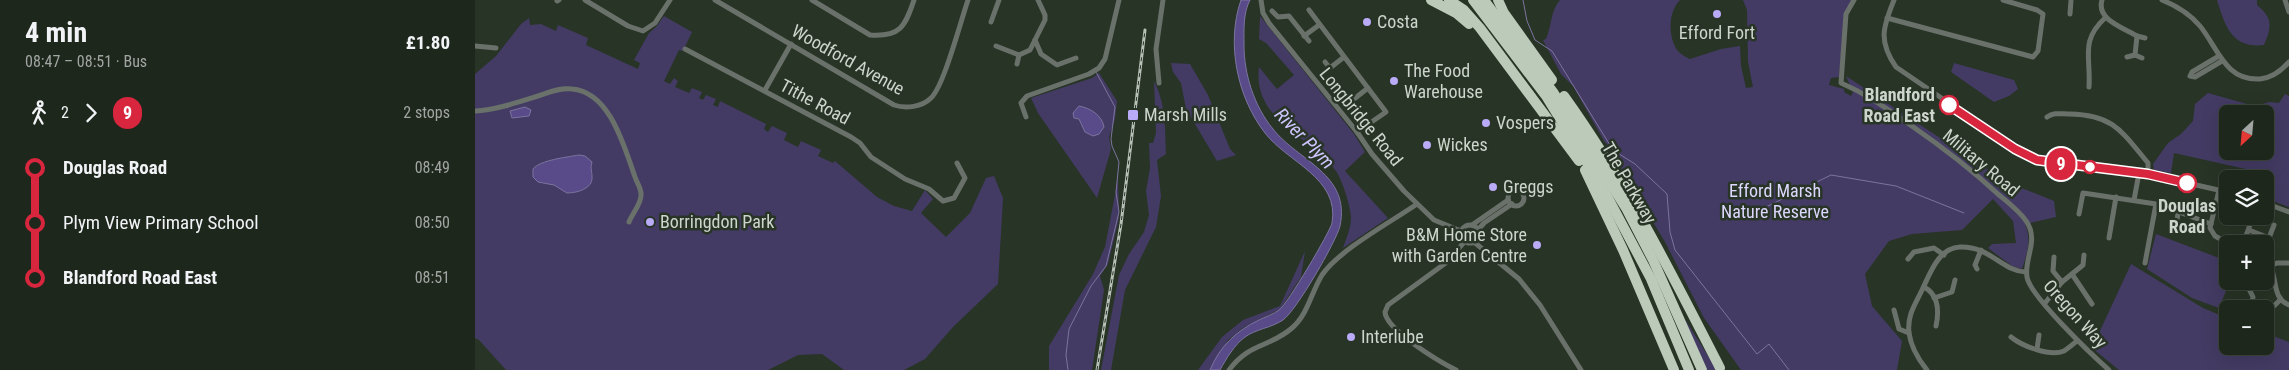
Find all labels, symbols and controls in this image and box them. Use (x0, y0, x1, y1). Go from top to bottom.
marker: Efford Fort (1711, 8, 1723, 20)
place label: Costa (1377, 11, 1418, 32)
text: 4 min (25, 16, 87, 49)
marker: Costa (1361, 16, 1373, 28)
street label: Woodford Avenue (788, 20, 908, 99)
place label: Efford Fort (1679, 22, 1755, 43)
text: £1.80 (406, 31, 450, 54)
text: 08:47 – 08:51 · Bus (25, 52, 147, 71)
place label: The Food Warehouse (1404, 60, 1483, 102)
street label: Longbridge Road (1315, 63, 1407, 170)
street label: Tithe Road (777, 74, 854, 129)
marker: The Food Warehouse (1388, 75, 1400, 87)
place label: Blandford Road East (1864, 84, 1935, 126)
marker: Blandford Road East (1939, 95, 1959, 115)
icon: walk (25, 99, 53, 127)
icon: forward (77, 99, 105, 127)
text: 9 (123, 102, 132, 123)
text: 2 (61, 103, 69, 122)
text: 2 stops (403, 103, 450, 122)
water label: River Plym (1270, 103, 1339, 174)
place label: Marsh Mills (1144, 104, 1227, 125)
north arrow (2219, 105, 2274, 160)
map controls (2219, 105, 2274, 355)
marker: Marsh Mills (1126, 108, 1140, 122)
place label: Vospers (1496, 112, 1554, 133)
marker: Vospers (1480, 117, 1492, 129)
street label: Military Road (1939, 125, 2024, 201)
place label: Wickes (1437, 134, 1488, 155)
street label: The Parkway (1598, 138, 1661, 228)
marker: Wickes (1421, 139, 1433, 151)
line badge: 9 (2045, 148, 2077, 180)
text: 9 (2056, 153, 2066, 174)
text: Douglas Road (63, 156, 167, 179)
text: 08:49 (415, 158, 450, 177)
unlabelled marker (2083, 160, 2097, 174)
button: layers (2219, 170, 2274, 225)
marker: Douglas Road (2177, 173, 2197, 193)
place label: Greggs (1503, 176, 1553, 197)
park label: Efford Marsh Nature Reserve (1721, 180, 1829, 222)
marker: Greggs (1487, 181, 1499, 193)
place label: Douglas Road (2158, 195, 2216, 237)
text: Plym View Primary School (63, 211, 259, 234)
place label: Borringdon Park (660, 211, 774, 232)
text: 08:50 (415, 213, 450, 232)
marker: Borringdon Park (644, 216, 656, 228)
place label: B&M Home Store with Garden Centre (1392, 224, 1527, 266)
button: + (2219, 235, 2274, 290)
marker: B&M Home Store with Garden Centre (1531, 239, 1543, 251)
text: Blandford Road East (63, 266, 217, 289)
text: 08:51 (415, 268, 450, 287)
street label: Oregon Way (2039, 275, 2112, 353)
button: − (2219, 300, 2274, 355)
place label: Interlube (1361, 326, 1424, 347)
marker: Interlube (1345, 331, 1357, 343)

